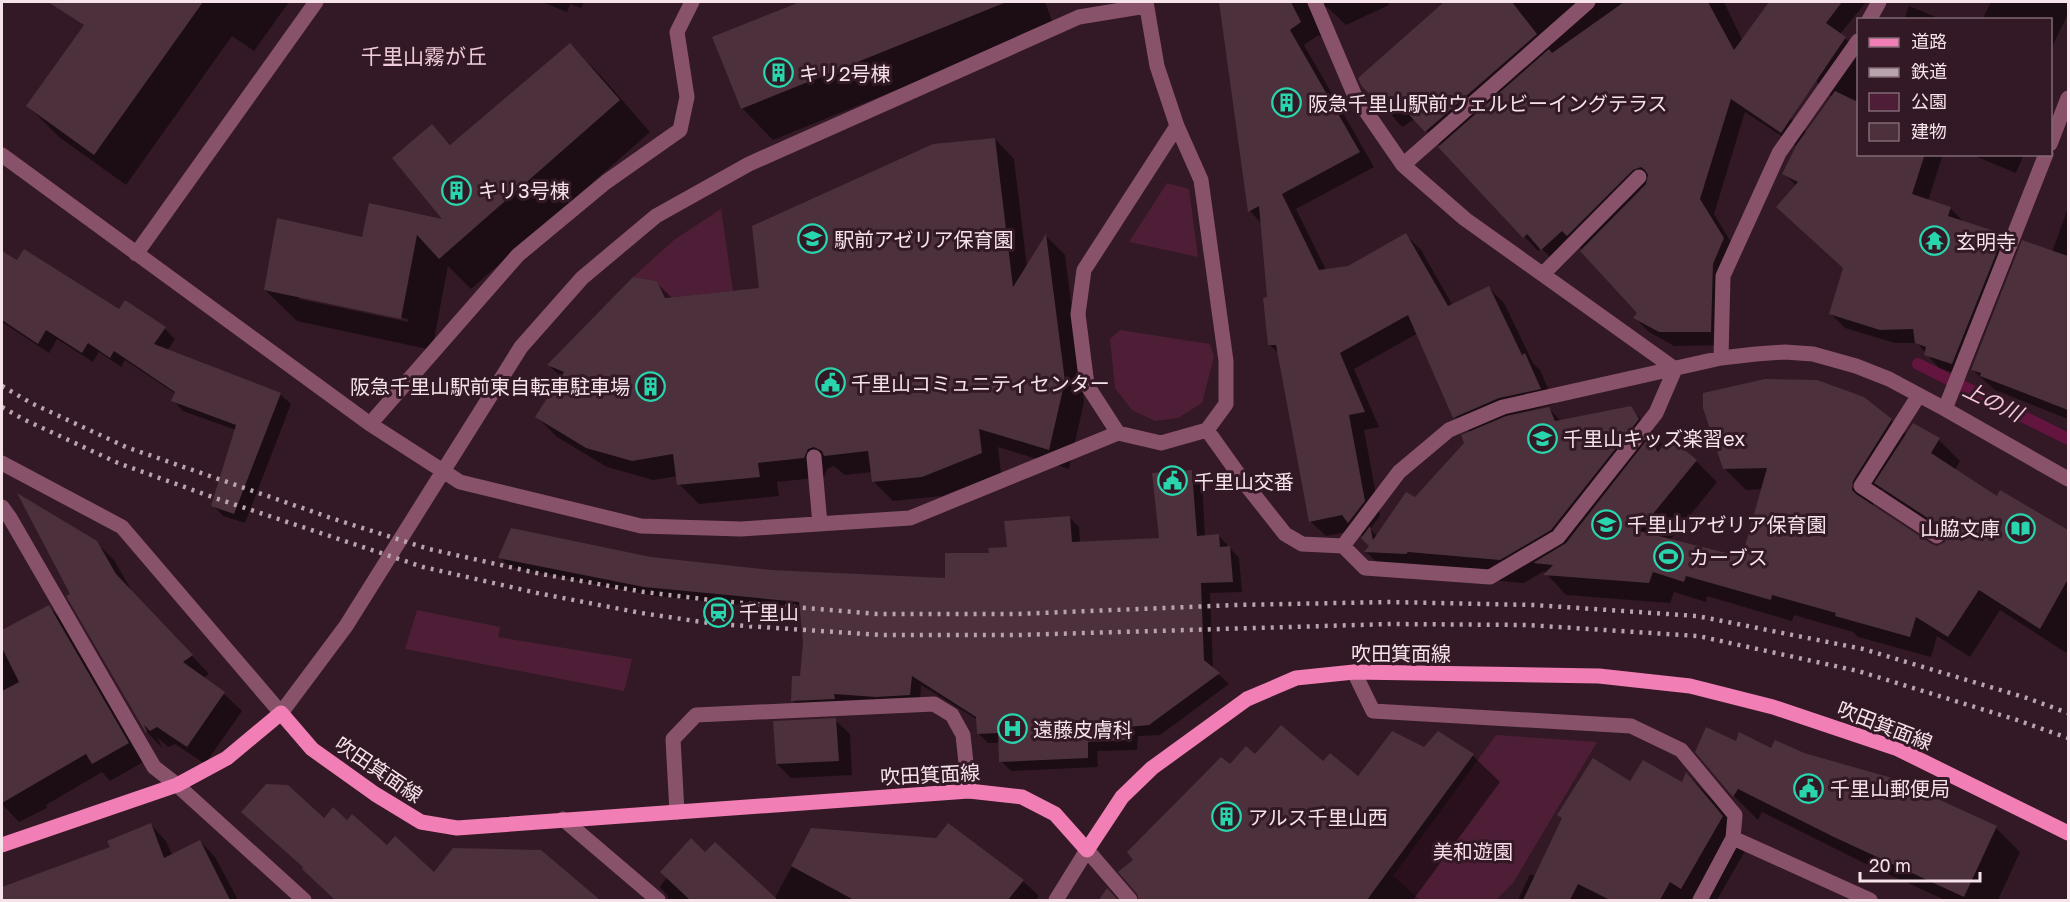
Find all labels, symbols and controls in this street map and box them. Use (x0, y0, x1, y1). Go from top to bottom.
legend (1857, 18, 2052, 156)
text: 道路 (1911, 30, 1947, 52)
district label: 千里山霧が丘 (361, 43, 487, 69)
building icon: キリ2号棟 (762, 57, 794, 89)
text: 鉄道 (1911, 60, 1947, 82)
place label: キリ2号棟 (799, 61, 891, 85)
building icon: 阪急千里山駅前ウェルビーイングテラス (1271, 87, 1303, 119)
text: 公園 (1911, 90, 1947, 112)
place label: 阪急千里山駅前ウェルビーイングテラス (1308, 91, 1668, 115)
text: 建物 (1911, 120, 1947, 142)
building icon: キリ3号棟 (441, 174, 473, 206)
place label: キリ3号棟 (478, 178, 570, 202)
school or university icon: 駅前アゼリア保育園 (797, 223, 829, 255)
temple icon: 玄明寺 (1919, 225, 1951, 257)
place label: 駅前アゼリア保育園 (834, 227, 1014, 251)
place label: 玄明寺 (1956, 229, 2016, 253)
public building icon: 千里山コミュニティセンター (814, 367, 846, 399)
building icon: 阪急千里山駅前東自転車駐車場 (635, 370, 667, 402)
place label: 千里山コミュニティセンター (851, 371, 1110, 395)
place label: 阪急千里山駅前東自転車駐車場 (350, 374, 630, 398)
water label: 上の川 (1959, 376, 2029, 427)
school or university icon: 千里山キッズ楽習ex (1526, 422, 1558, 454)
place label: 千里山キッズ楽習ex (1563, 426, 1745, 450)
public building icon: 千里山交番 (1157, 465, 1189, 497)
place label: 千里山交番 (1194, 469, 1294, 493)
school or university icon: 千里山アゼリア保育園 (1590, 508, 1622, 540)
place label: 千里山アゼリア保育園 (1627, 512, 1827, 536)
library icon: 山脇文庫 (2005, 512, 2037, 544)
place label: 山脇文庫 (1920, 516, 2000, 540)
sports icon: カーブス (1652, 541, 1684, 573)
place label: カーブス (1689, 545, 1768, 569)
station icon: 千里山 (702, 596, 734, 628)
place label: 千里山 (739, 600, 799, 624)
street label: 吹田箕面線 (1351, 641, 1451, 665)
street label: 吹田箕面線 (1834, 696, 1936, 754)
hospital icon: 遠藤皮膚科 (996, 713, 1028, 745)
place label: 遠藤皮膚科 (1033, 717, 1133, 741)
street label: 吹田箕面線 (331, 731, 427, 807)
street label: 吹田箕面線 (879, 759, 981, 789)
public building icon: 千里山郵便局 (1793, 772, 1825, 804)
place label: 千里山郵便局 (1830, 776, 1950, 800)
building icon: アルス千里山西 (1211, 801, 1243, 833)
place label: アルス千里山西 (1248, 805, 1388, 829)
park label: 美和遊園 (1433, 839, 1513, 863)
scale bar (1860, 845, 1980, 883)
text: 20 m (1869, 854, 1911, 876)

